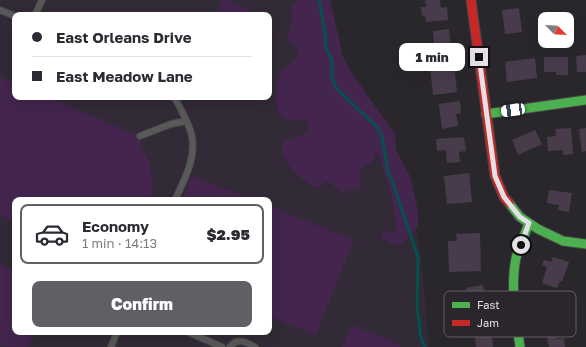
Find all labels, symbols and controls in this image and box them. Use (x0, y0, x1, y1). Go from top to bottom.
north arrow (538, 12, 574, 48)
map controls (538, 12, 574, 48)
text: East Orleans Drive (56, 28, 192, 46)
callout: 1 min (399, 43, 465, 71)
route end (470, 48, 488, 66)
text: 1 min (415, 49, 449, 65)
text: East Meadow Lane (56, 67, 193, 85)
car (500, 102, 526, 118)
icon: car (34, 216, 70, 252)
text: Economy (82, 217, 149, 235)
text: $2.95 (206, 225, 250, 243)
text: 1 min · 14:13 (82, 235, 157, 251)
route start (512, 236, 530, 254)
button: Confirm (32, 281, 252, 327)
legend (444, 291, 576, 337)
text: Fast (477, 298, 500, 311)
text: Jam (477, 316, 499, 329)

